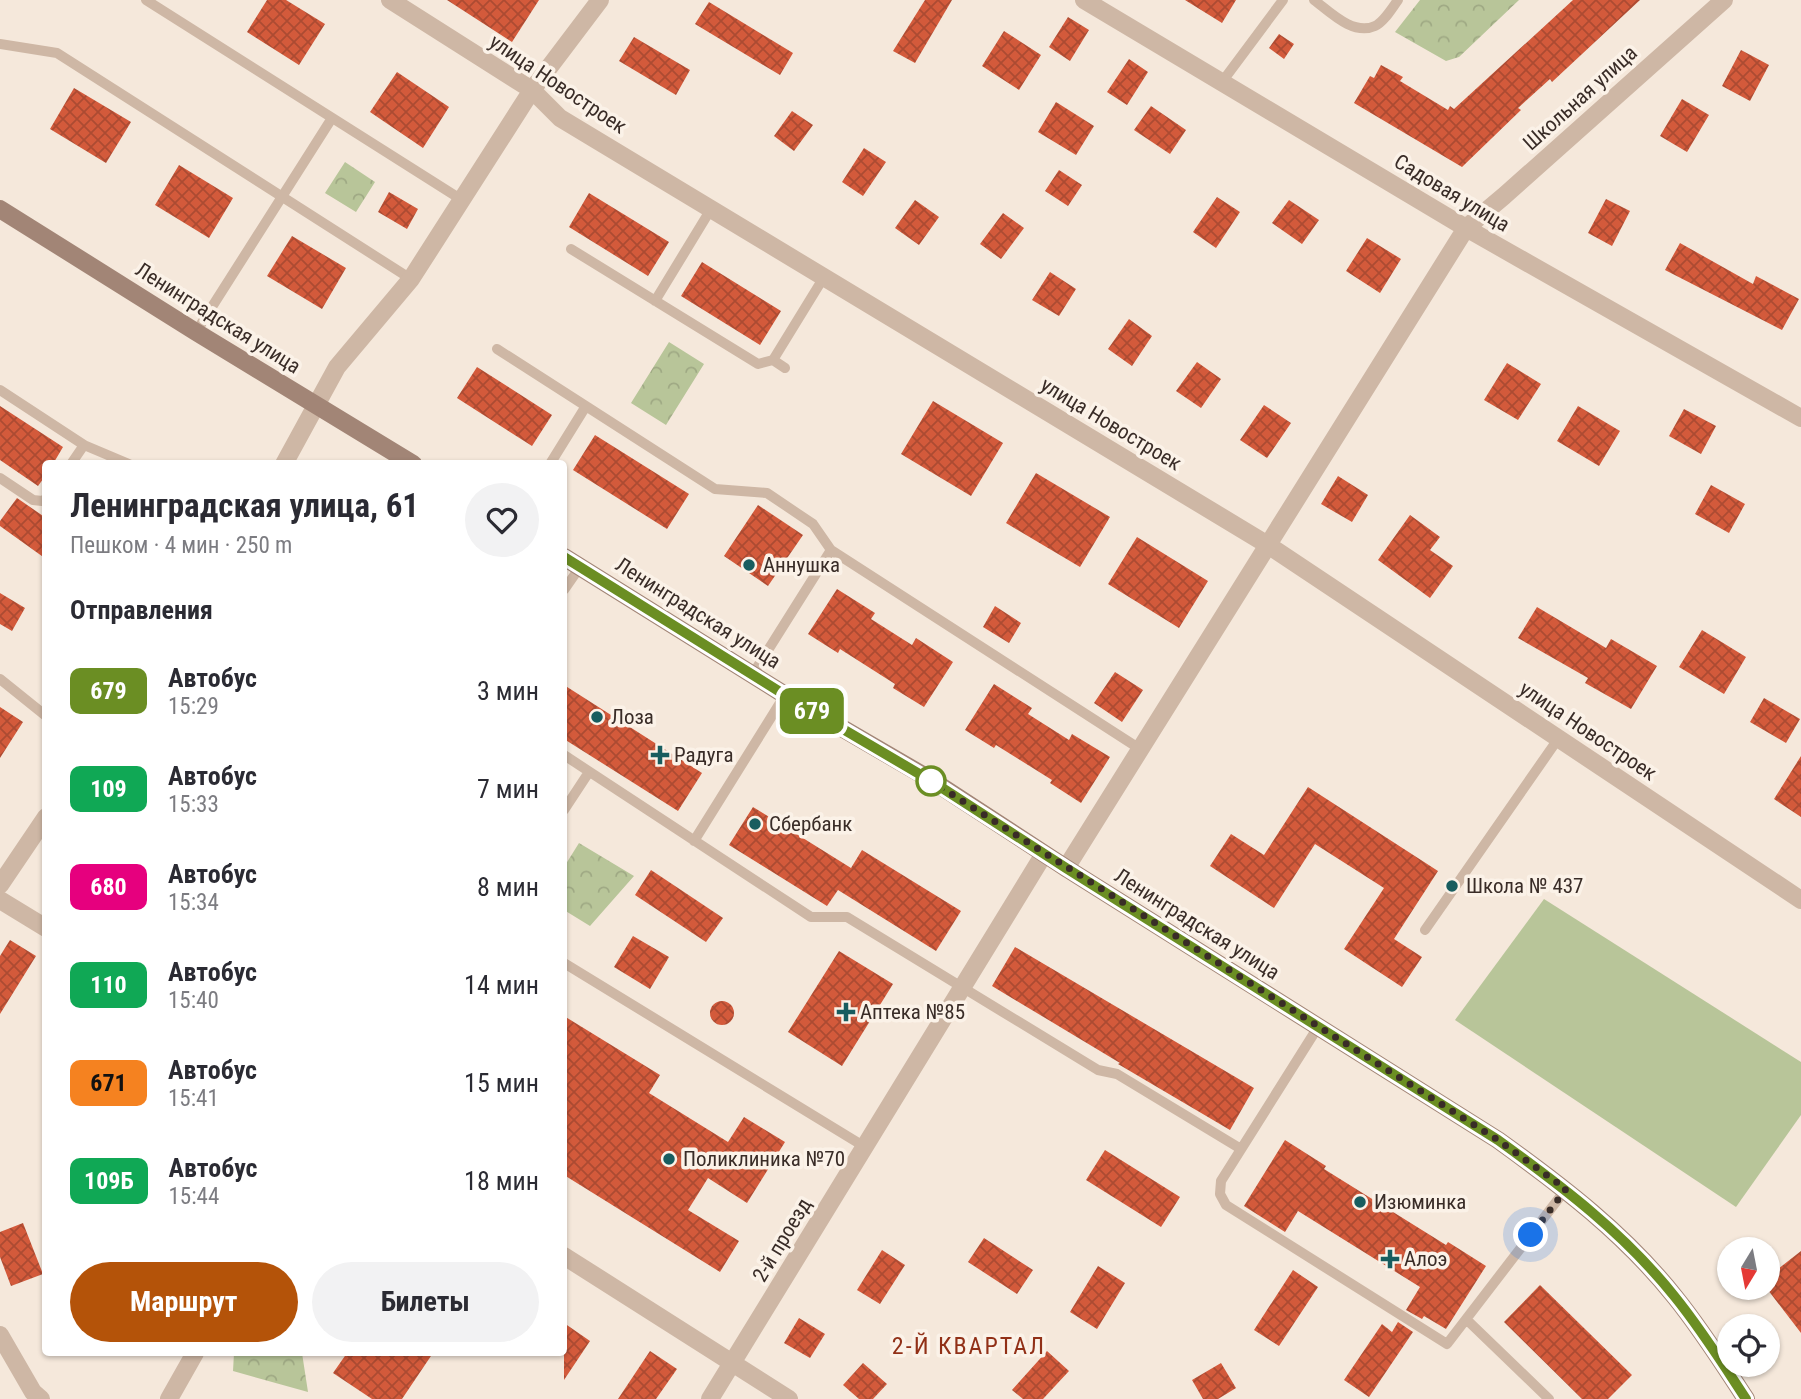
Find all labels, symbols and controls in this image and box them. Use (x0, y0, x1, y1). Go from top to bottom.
street label: улица Новостроек (485, 29, 631, 139)
street label: Школьная улица (1518, 41, 1642, 155)
street label: Садовая улица (1390, 149, 1514, 237)
street label: Ленинградская улица (131, 257, 305, 379)
street label: улица Новостроек (1036, 373, 1186, 475)
button: heart (465, 483, 539, 557)
text: Ленинградская улица, 61 (70, 486, 419, 525)
text: Пешком · 4 мин · 250 m (70, 532, 292, 559)
street label: Ленинградская улица (611, 552, 785, 674)
place label: Аннушка (763, 553, 840, 577)
marker: Аннушка (741, 557, 757, 573)
text: Отправления (70, 595, 213, 625)
text: Автобус (168, 663, 257, 693)
text: 3 мин (477, 676, 539, 706)
street label: улица Новостроек (1515, 676, 1661, 786)
text: 679 (90, 677, 127, 705)
line badge: 679 (772, 688, 852, 734)
text: 15:29 (168, 693, 219, 720)
text: 679 (794, 697, 830, 725)
place label: Лоза (611, 705, 654, 729)
marker: Лоза (589, 709, 605, 725)
place label: Радуга (674, 743, 733, 767)
marker: Радуга (652, 747, 668, 763)
text: Автобус (168, 761, 257, 791)
unlabelled marker (916, 766, 946, 796)
text: 7 мин (477, 774, 539, 804)
text: 109 (90, 775, 127, 803)
text: 15:33 (168, 791, 219, 818)
place label: Сбербанк (769, 812, 852, 836)
marker: Сбербанк (747, 816, 763, 832)
text: Автобус (168, 859, 257, 889)
street label: Ленинградская улица (1110, 863, 1284, 985)
text: 8 мин (477, 872, 539, 902)
text: 680 (90, 873, 127, 901)
place label: Школа № 437 (1466, 874, 1584, 898)
marker: Школа № 437 (1444, 878, 1460, 894)
text: 15:34 (168, 889, 219, 916)
text: Автобус (168, 957, 257, 987)
text: 14 мин (464, 970, 539, 1000)
text: 110 (90, 971, 127, 999)
text: 15:40 (168, 987, 219, 1014)
place label: Аптека №85 (860, 1000, 965, 1024)
marker: Аптека №85 (838, 1004, 854, 1020)
text: Автобус (168, 1055, 257, 1085)
text: 15 мин (464, 1068, 539, 1098)
text: 671 (90, 1069, 127, 1097)
text: 15:41 (168, 1085, 219, 1112)
place label: Поликлиника №70 (683, 1147, 845, 1171)
marker: Поликлиника №70 (661, 1151, 677, 1167)
text: Автобус (169, 1153, 258, 1183)
text: 18 мин (464, 1166, 539, 1196)
text: 109Б (84, 1167, 134, 1195)
text: 15:44 (169, 1183, 219, 1210)
place label: Изюминка (1374, 1190, 1466, 1214)
street label: 2-й проезд (748, 1194, 816, 1286)
marker: Изюминка (1352, 1194, 1368, 1210)
your location (1513, 1217, 1548, 1252)
north arrow (1717, 1237, 1780, 1300)
map controls (1717, 1237, 1780, 1377)
place label: Алоэ (1404, 1247, 1447, 1271)
marker: Алоэ (1382, 1251, 1398, 1267)
button: Маршрут (70, 1262, 298, 1342)
button: Билеты (312, 1262, 539, 1342)
button: locate (1717, 1314, 1780, 1377)
district label: 2-Й КВАРТАЛ (892, 1332, 1046, 1360)

